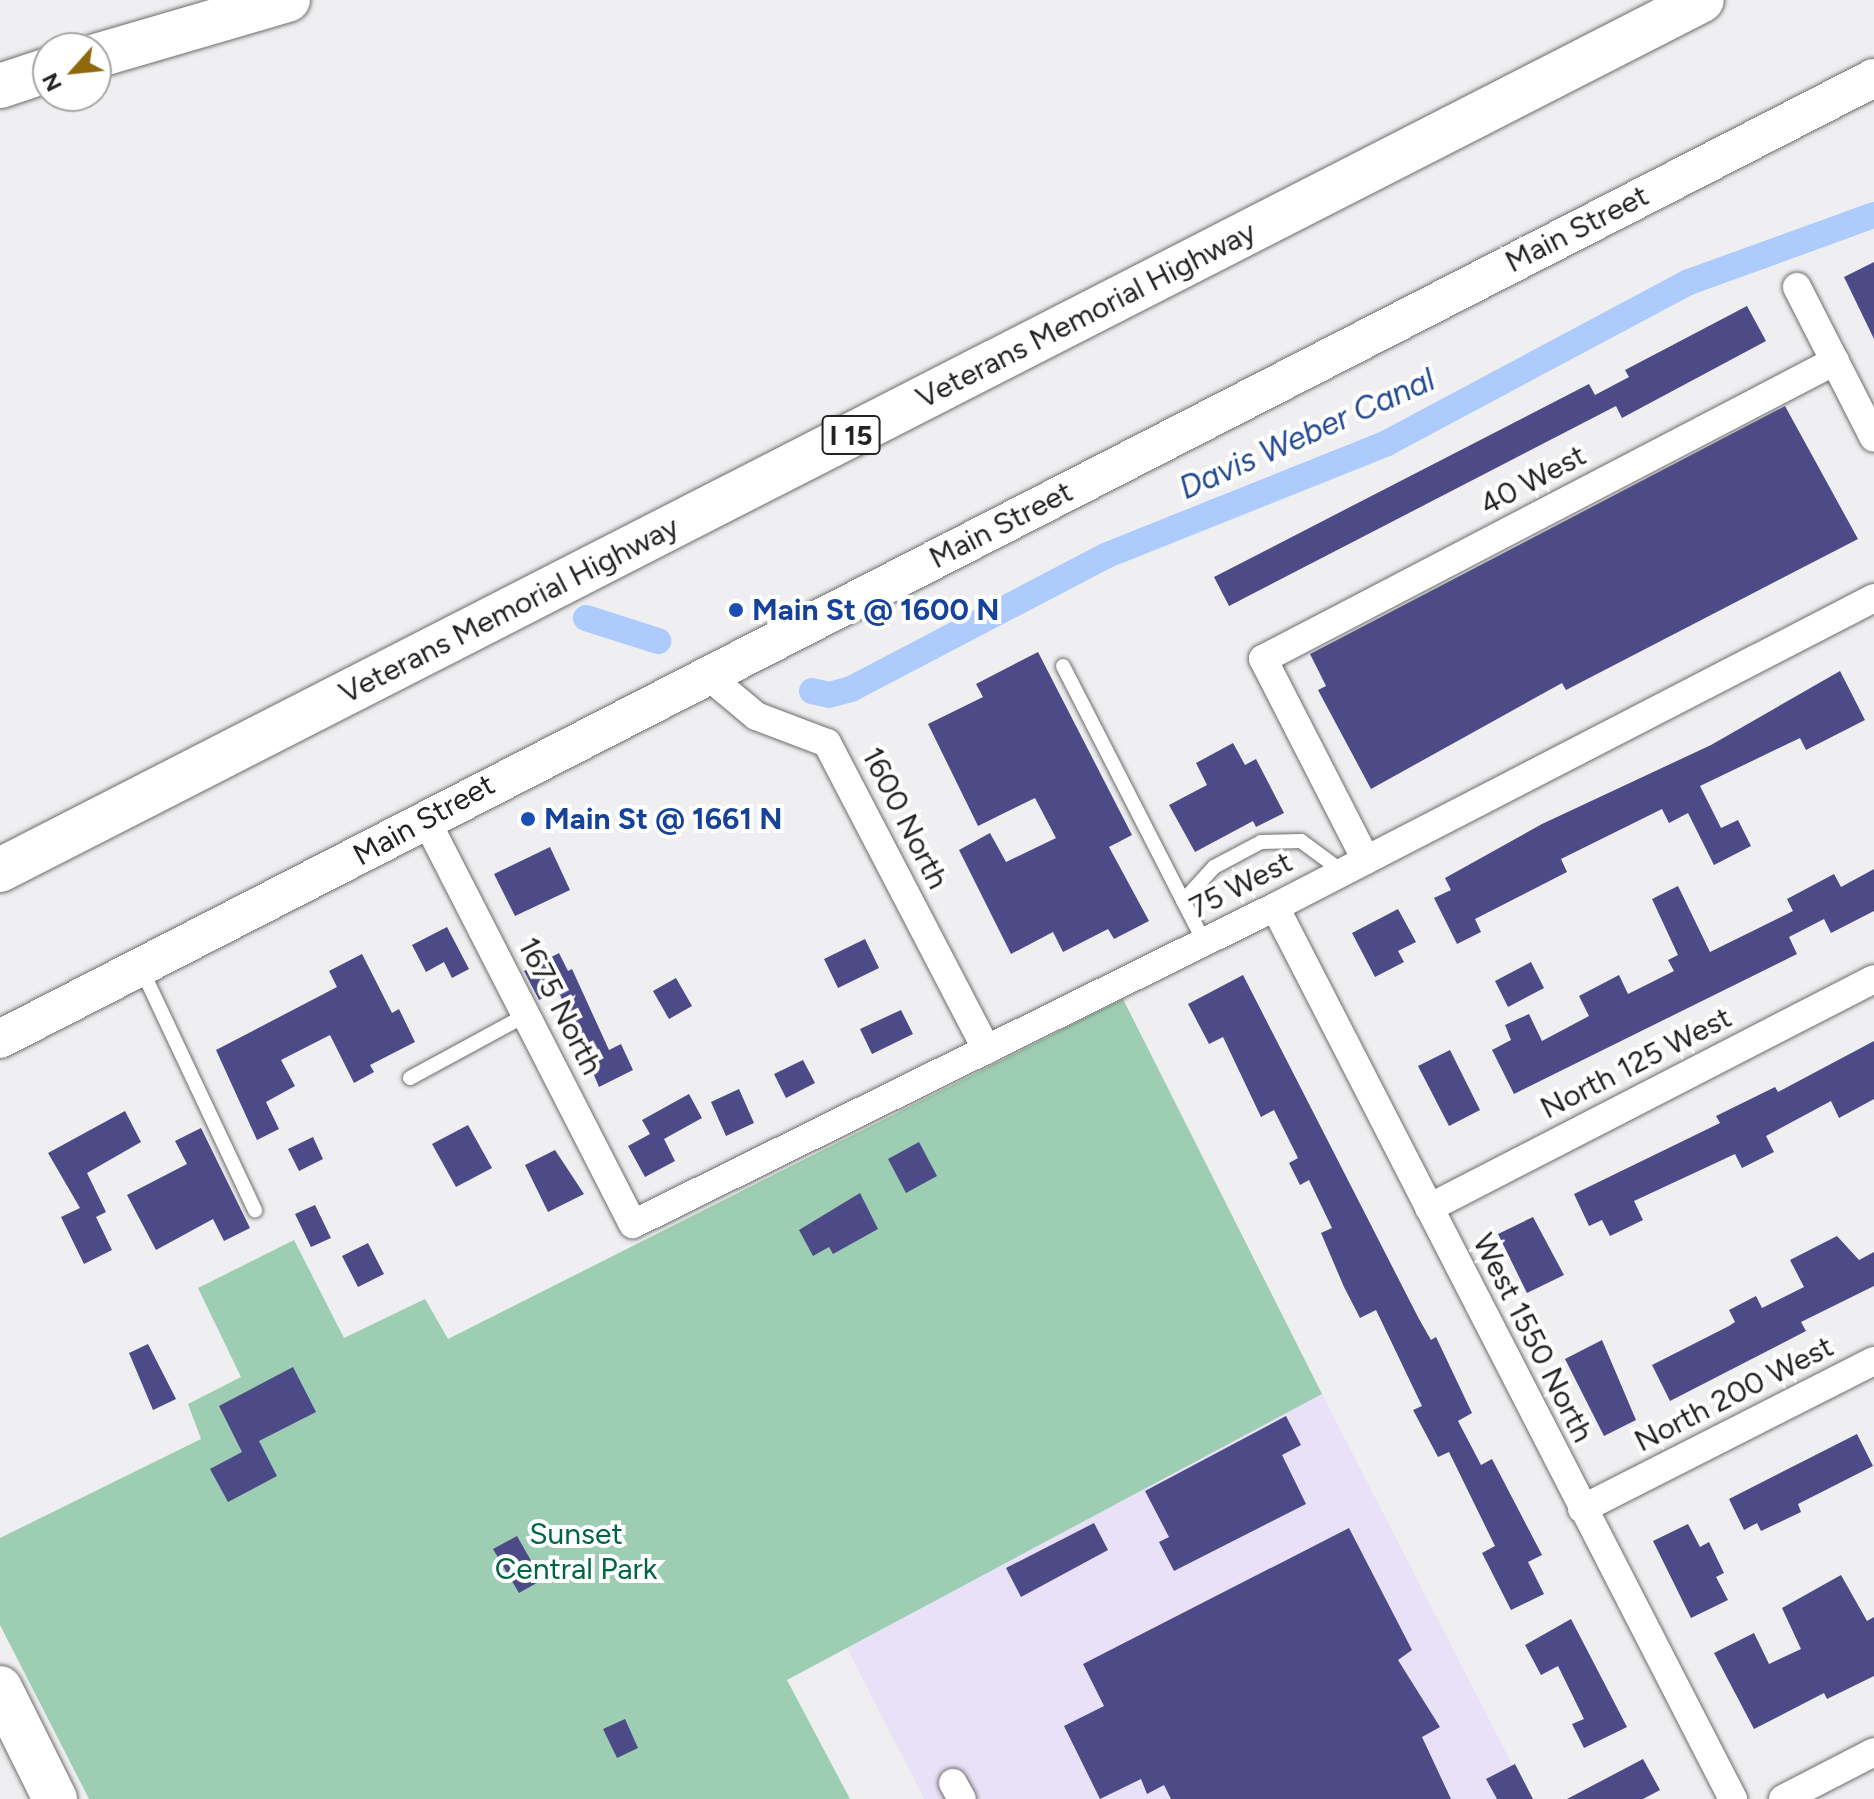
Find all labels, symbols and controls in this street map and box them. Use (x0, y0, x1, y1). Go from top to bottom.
north arrow (32, 32, 112, 112)
text: N (36, 69, 68, 96)
street label: Main Street (1499, 178, 1655, 280)
street label: Veterans Memorial Highway (910, 214, 1262, 416)
water label: Davis Weber Canal (1173, 360, 1441, 508)
road number: I 15 (821, 411, 881, 459)
street label: 40 West (1474, 437, 1592, 523)
street label: Main Street (923, 474, 1079, 576)
street label: Veterans Memorial Highway (333, 509, 685, 711)
place label: Main St @ 1600 N (752, 592, 999, 628)
marker: Main St @ 1600 N (727, 601, 745, 619)
street label: 1600 North (854, 741, 956, 895)
street label: Main Street (347, 766, 501, 874)
place label: Main St @ 1661 N (544, 801, 782, 837)
marker: Main St @ 1661 N (519, 810, 537, 828)
street label: 75 West (1184, 844, 1298, 926)
street label: 1675 North (510, 931, 610, 1081)
street label: North 125 West (1535, 999, 1737, 1127)
street label: West 1550 North (1465, 1228, 1601, 1448)
street label: North 200 West (1629, 1328, 1839, 1460)
park label: Sunset Central Park (495, 1516, 657, 1586)

